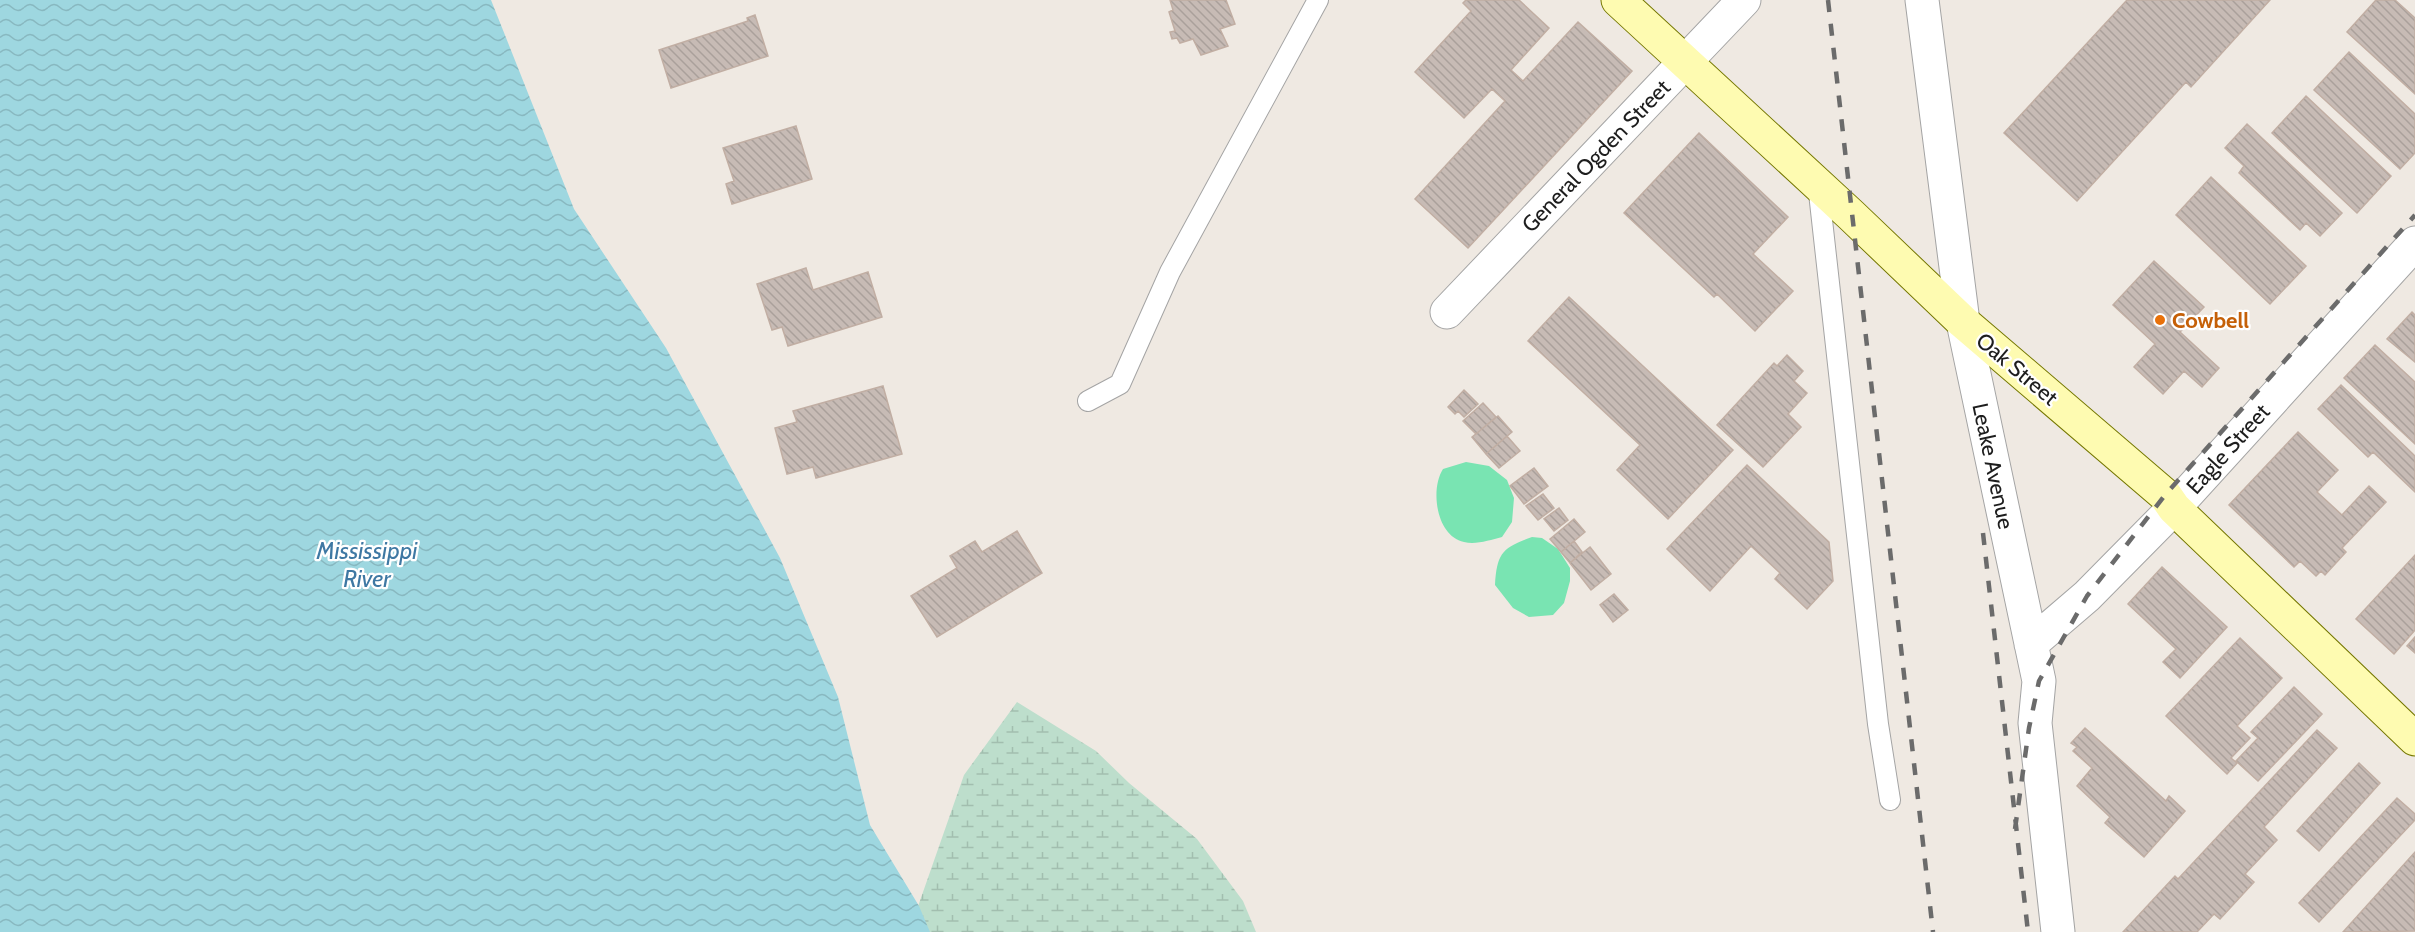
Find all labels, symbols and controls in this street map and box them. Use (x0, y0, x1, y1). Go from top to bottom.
street label: General Ogden Street (1516, 74, 1676, 238)
place label: Cowbell (2172, 307, 2249, 334)
marker: Cowbell (2153, 313, 2167, 327)
street label: Oak Street (1971, 327, 2064, 411)
street label: Eagle Street (2181, 398, 2276, 499)
street label: Leake Avenue (1966, 401, 2020, 531)
water label: Mississippi River (316, 536, 418, 593)

